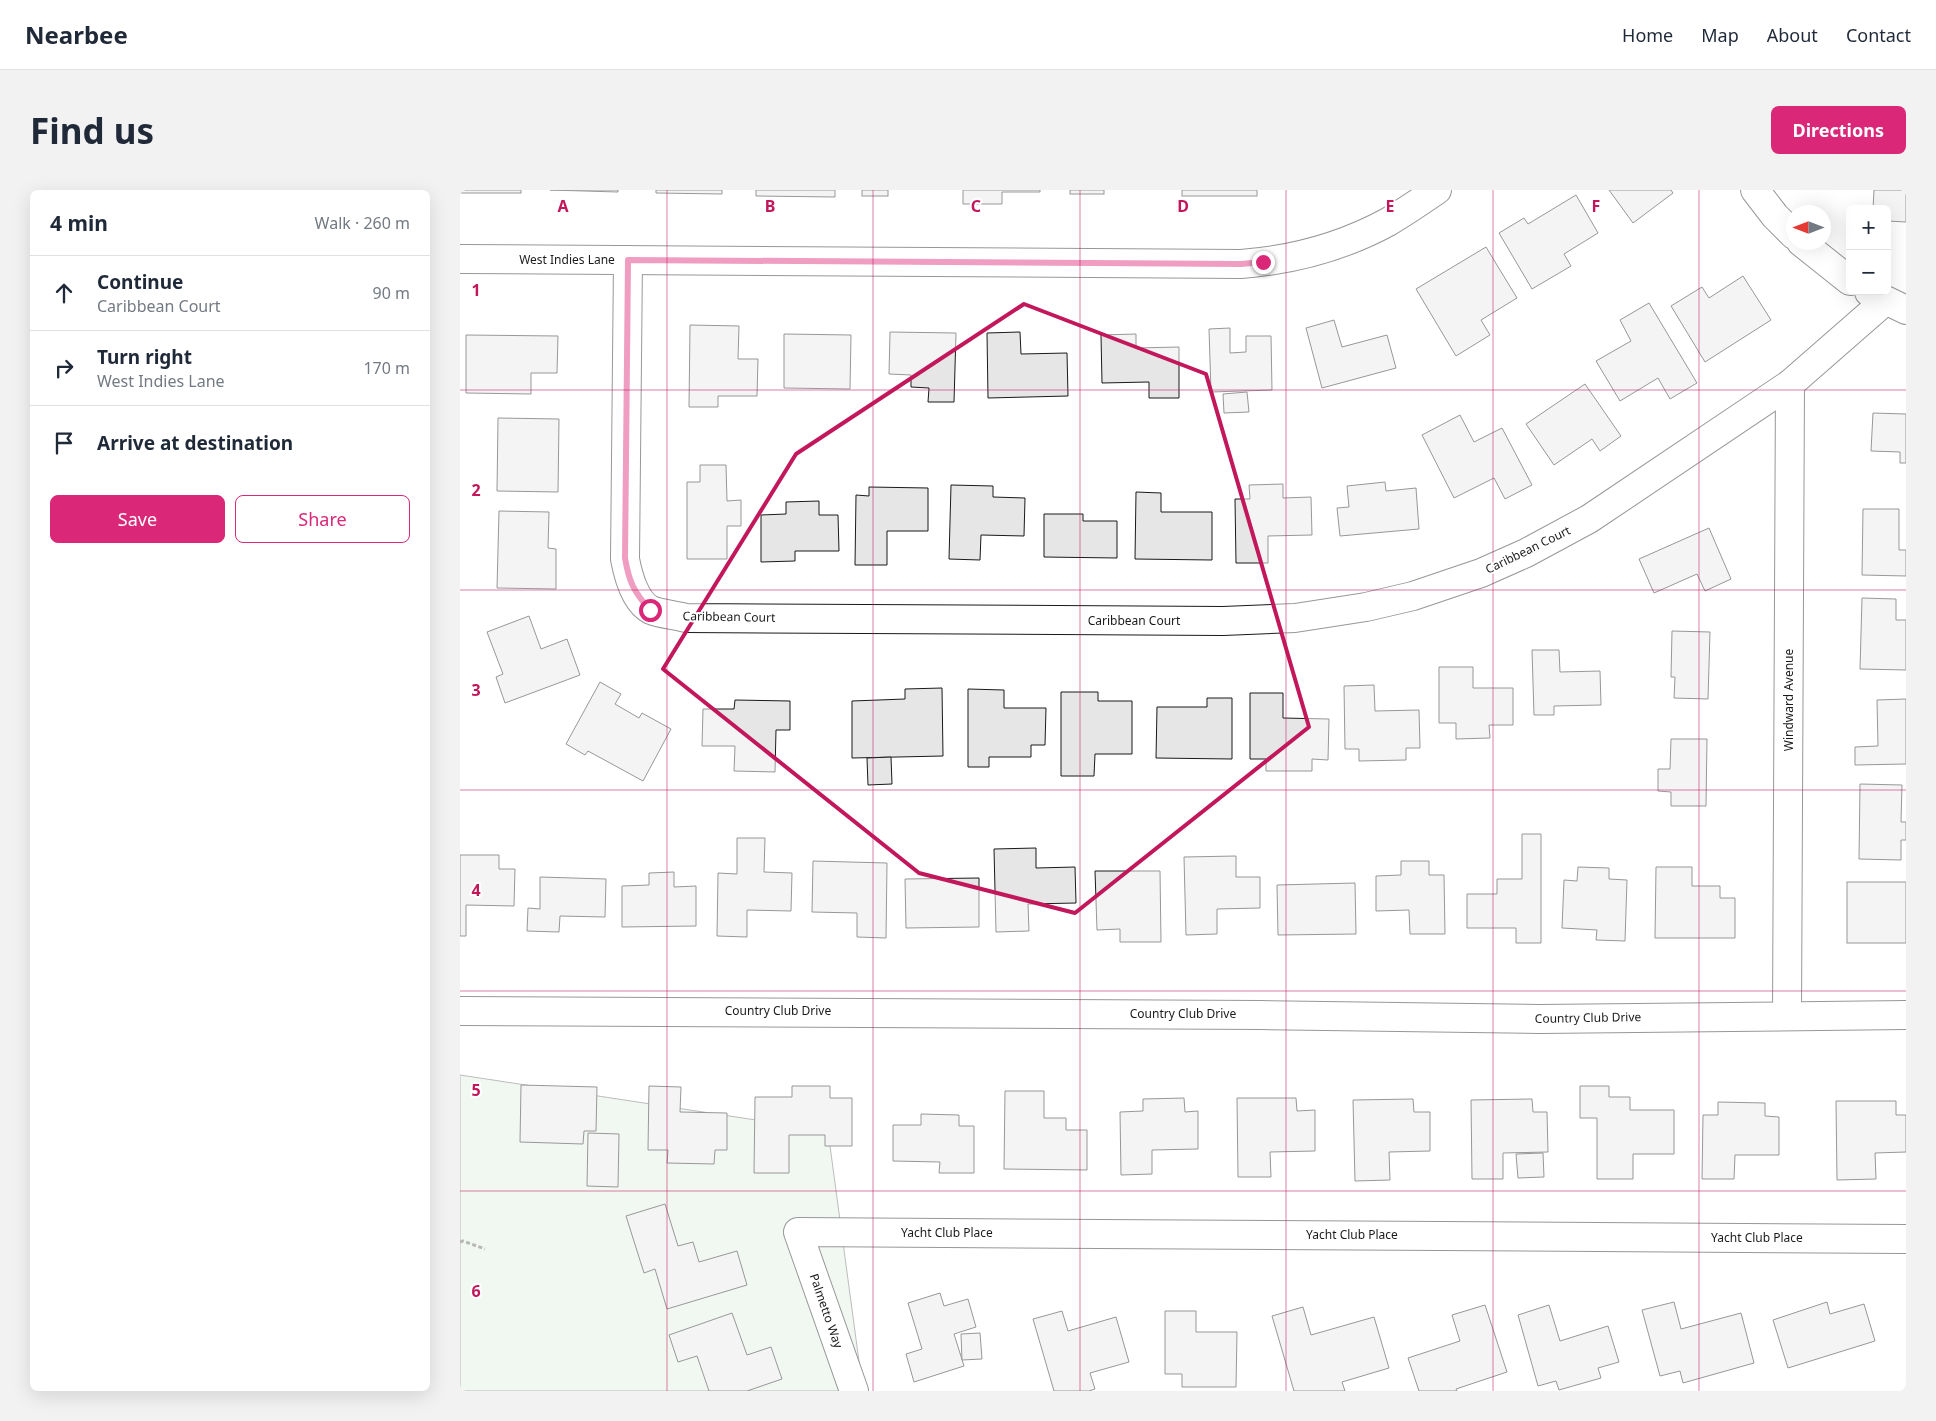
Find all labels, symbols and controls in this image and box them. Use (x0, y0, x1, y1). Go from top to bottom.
text: Nearbee (25, 18, 128, 51)
text: Home (1622, 23, 1673, 47)
text: Map (1701, 23, 1739, 47)
text: About (1767, 23, 1818, 47)
text: Contact (1846, 23, 1911, 47)
button: Directions (1771, 106, 1906, 154)
text: Find us (30, 107, 154, 154)
text: A (557, 195, 569, 217)
text: B (765, 195, 775, 217)
text: C (971, 195, 981, 217)
text: D (1177, 195, 1189, 217)
text: E (1386, 195, 1395, 217)
text: F (1592, 195, 1600, 217)
north arrow (1786, 205, 1831, 250)
map controls (1846, 205, 1891, 295)
button: + (1846, 205, 1891, 250)
text: 4 min (50, 209, 108, 237)
text: Walk · 260 m (315, 212, 410, 234)
button: − (1846, 250, 1891, 295)
street label: West Indies Lane (519, 251, 615, 268)
route end (1252, 251, 1275, 274)
text: Continue (97, 269, 183, 295)
icon: ahead (50, 279, 78, 307)
text: 1 (471, 279, 481, 301)
text: 90 m (373, 282, 410, 304)
text: Caribbean Court (97, 295, 221, 317)
text: Turn right (97, 344, 192, 370)
icon: right (50, 354, 78, 382)
text: 170 m (363, 357, 410, 379)
text: West Indies Lane (97, 370, 225, 392)
icon: arrive (50, 429, 78, 457)
text: Arrive at destination (97, 430, 293, 456)
text: 2 (471, 479, 481, 501)
button: Save (50, 495, 225, 543)
button: Share (235, 495, 410, 543)
street label: Caribbean Court (1482, 521, 1574, 578)
route start (639, 599, 662, 622)
street label: Caribbean Court (683, 607, 776, 626)
street label: Caribbean Court (1088, 612, 1181, 629)
street label: Windward Avenue (1780, 648, 1797, 751)
text: 3 (471, 679, 481, 701)
text: 4 (471, 879, 481, 901)
street label: Country Club Drive (725, 1002, 831, 1019)
street label: Country Club Drive (1130, 1005, 1236, 1022)
street label: Country Club Drive (1535, 1008, 1642, 1027)
text: 5 (471, 1079, 481, 1101)
street label: Yacht Club Place (901, 1224, 993, 1241)
street label: Yacht Club Place (1306, 1226, 1398, 1243)
street label: Yacht Club Place (1711, 1229, 1803, 1246)
street label: Palmetto Way (806, 1271, 847, 1351)
text: 6 (471, 1280, 481, 1302)

